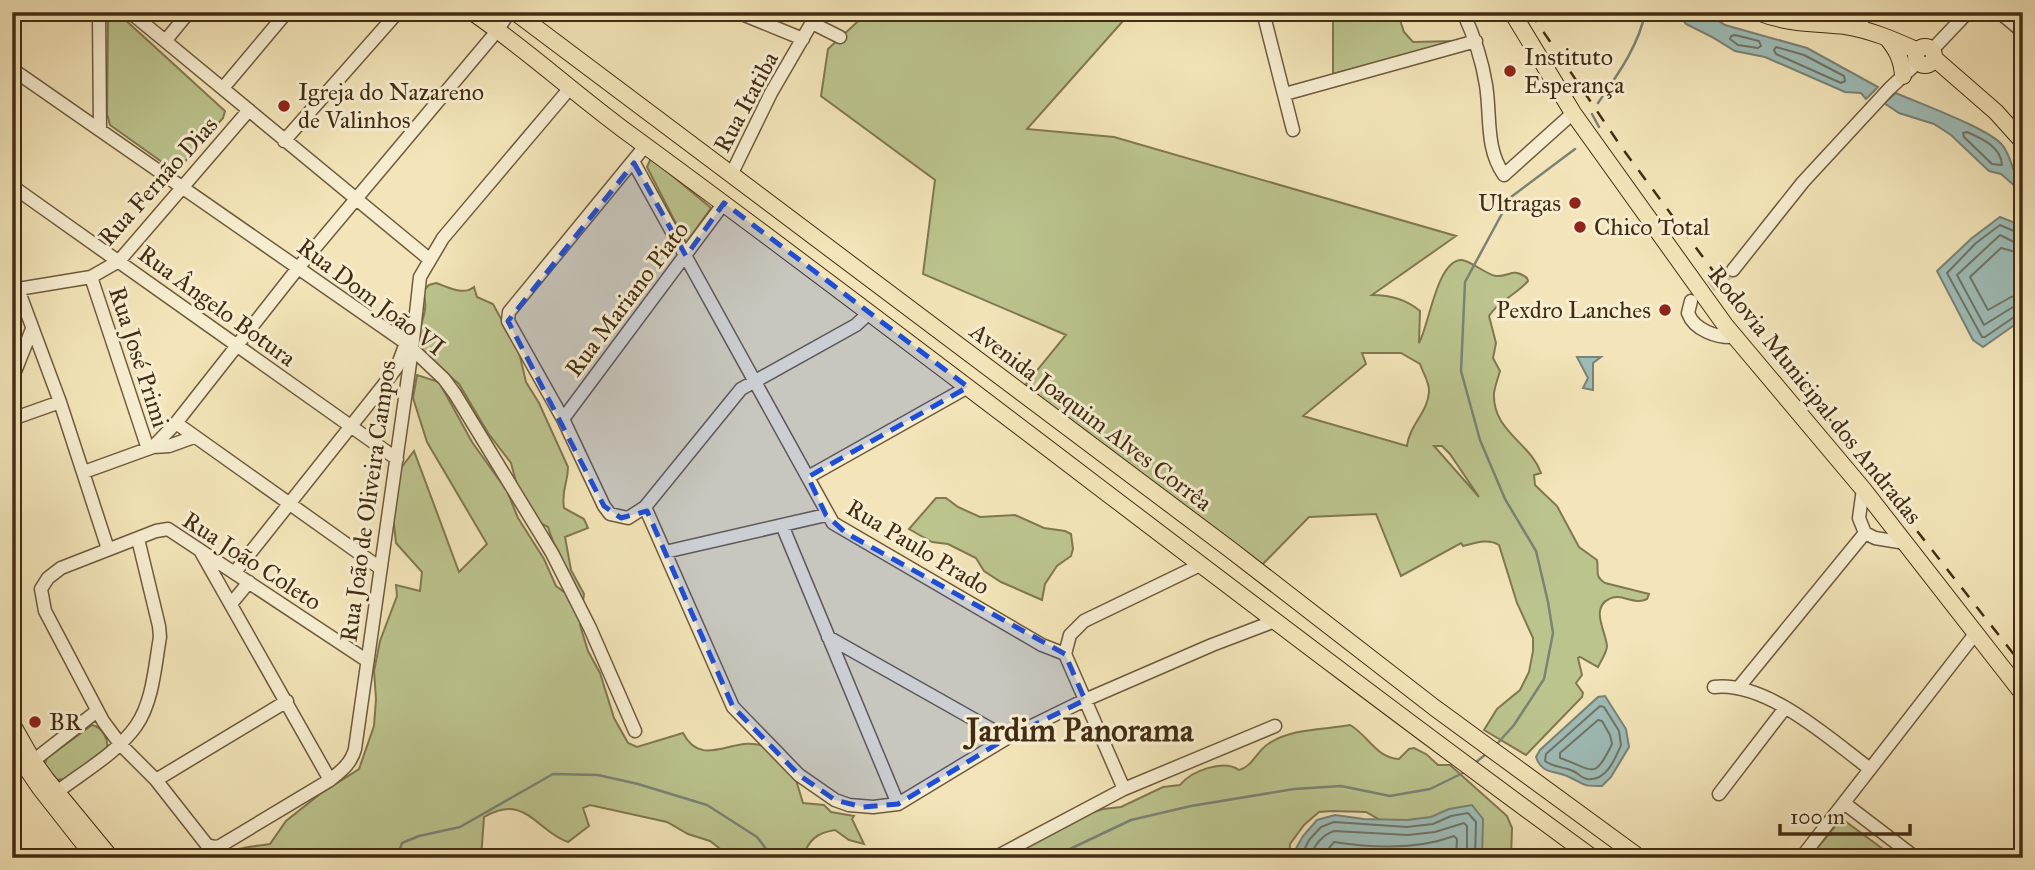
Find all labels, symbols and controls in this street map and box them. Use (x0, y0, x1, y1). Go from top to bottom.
place label: Instituto Esperança (1524, 42, 1625, 100)
street label: Rua Itatiba (707, 46, 785, 158)
marker: Instituto Esperança (1502, 63, 1518, 79)
place label: Igreja do Nazareno de Valinhos (298, 77, 484, 135)
marker: Igreja do Nazareno de Valinhos (276, 98, 292, 114)
street label: Rua Fernão Dias (92, 110, 224, 252)
place label: Ultragas (1478, 188, 1561, 218)
marker: Ultragas (1567, 195, 1583, 211)
place label: Chico Total (1594, 212, 1710, 242)
street label: Rua Mariano Piato (559, 215, 695, 383)
marker: Chico Total (1572, 219, 1588, 235)
street label: Rua Dom João VI (291, 232, 451, 362)
street label: Rua Ângelo Botura (132, 239, 302, 374)
street label: Rodovia Municipal dos Andradas (1702, 260, 1928, 530)
street label: Rua José Primi (102, 283, 176, 432)
place label: Pexdro Lanches (1496, 295, 1651, 325)
marker: Pexdro Lanches (1657, 302, 1673, 318)
street label: Avenida Joaquim Alves Corrêa (963, 316, 1219, 518)
street label: Rua João de Oliveira Campos (333, 358, 403, 644)
street label: Rua Paulo Prado (841, 492, 995, 602)
street label: Rua João Coleto (177, 505, 327, 617)
place label: BR (49, 707, 83, 737)
district label: Jardim Panorama (963, 711, 1195, 750)
marker: BR (27, 714, 43, 730)
scale bar (1780, 793, 1909, 837)
text: 100 m (1790, 804, 1845, 830)

